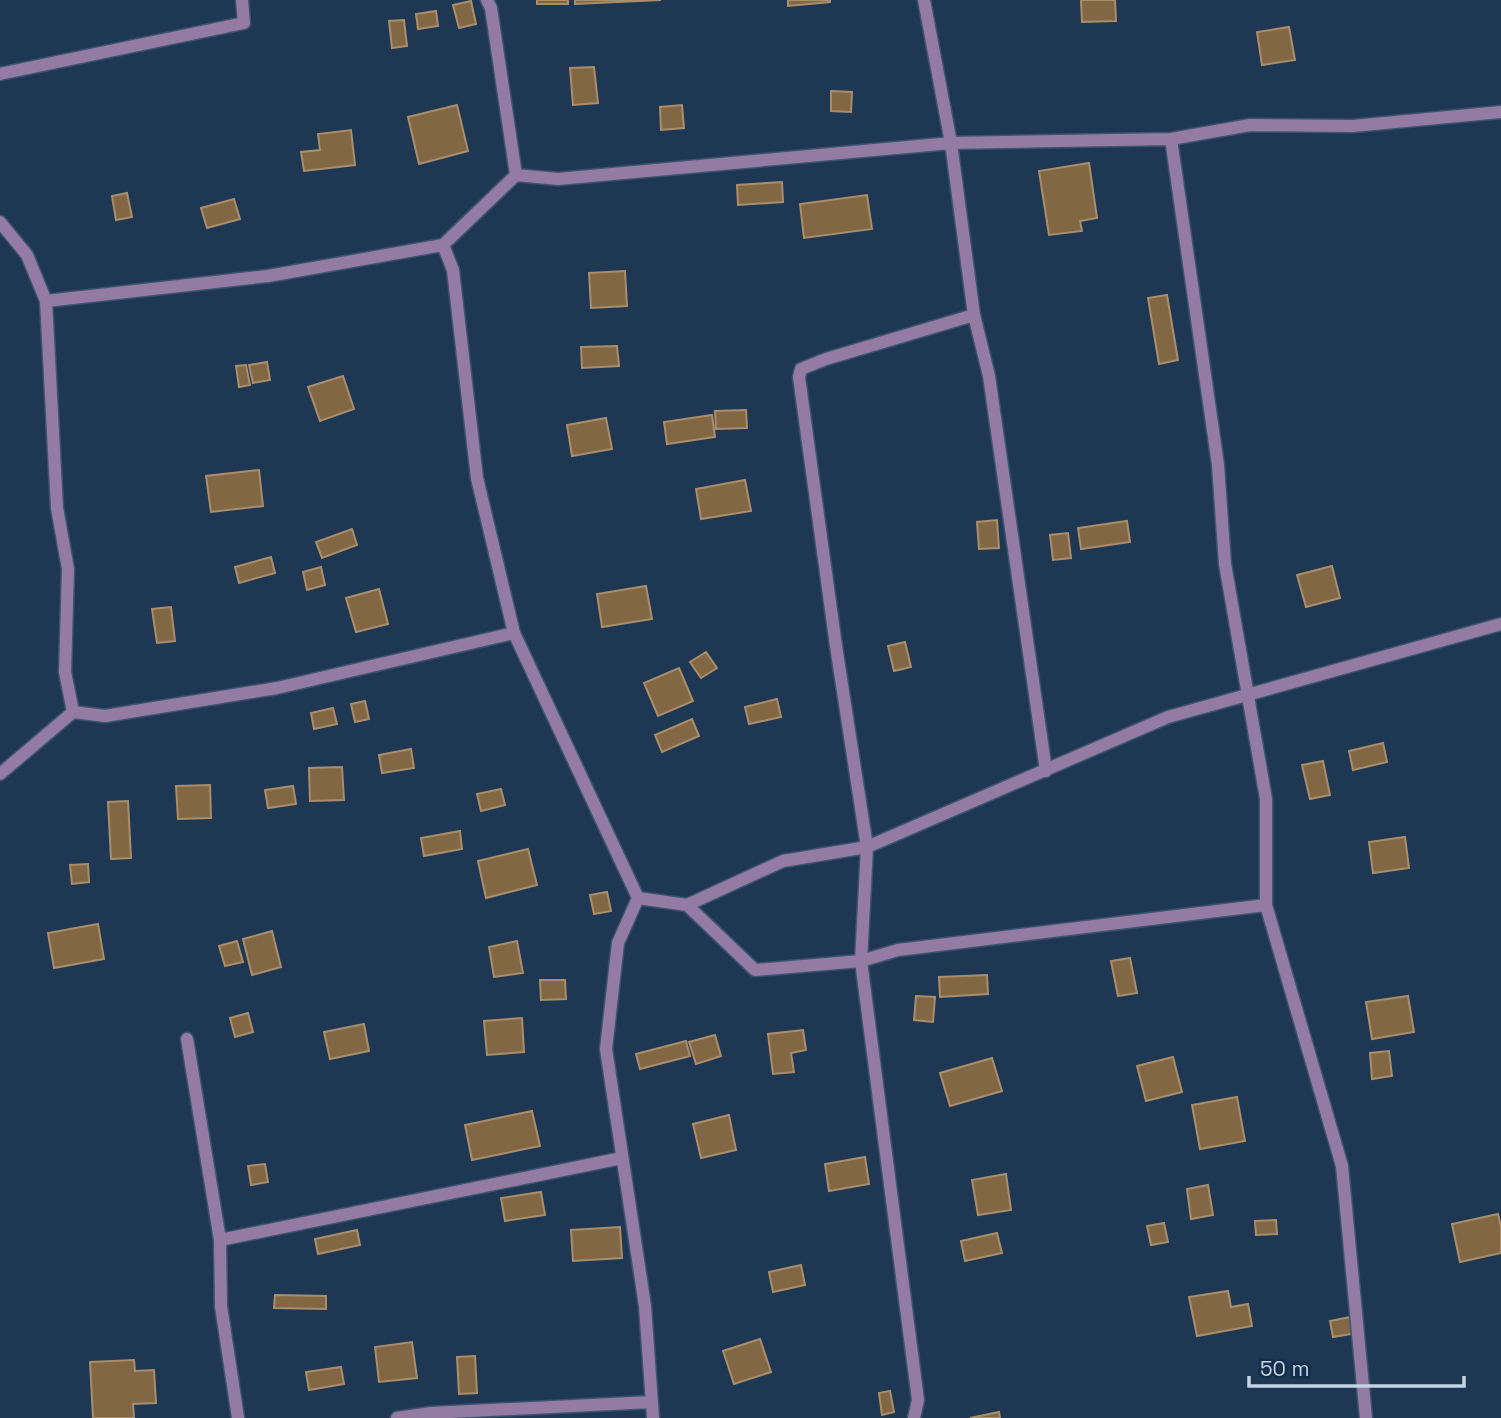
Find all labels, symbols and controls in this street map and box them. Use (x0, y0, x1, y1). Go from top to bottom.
scale bar (1249, 1344, 1464, 1388)
text: 50 m (1260, 1355, 1310, 1382)

